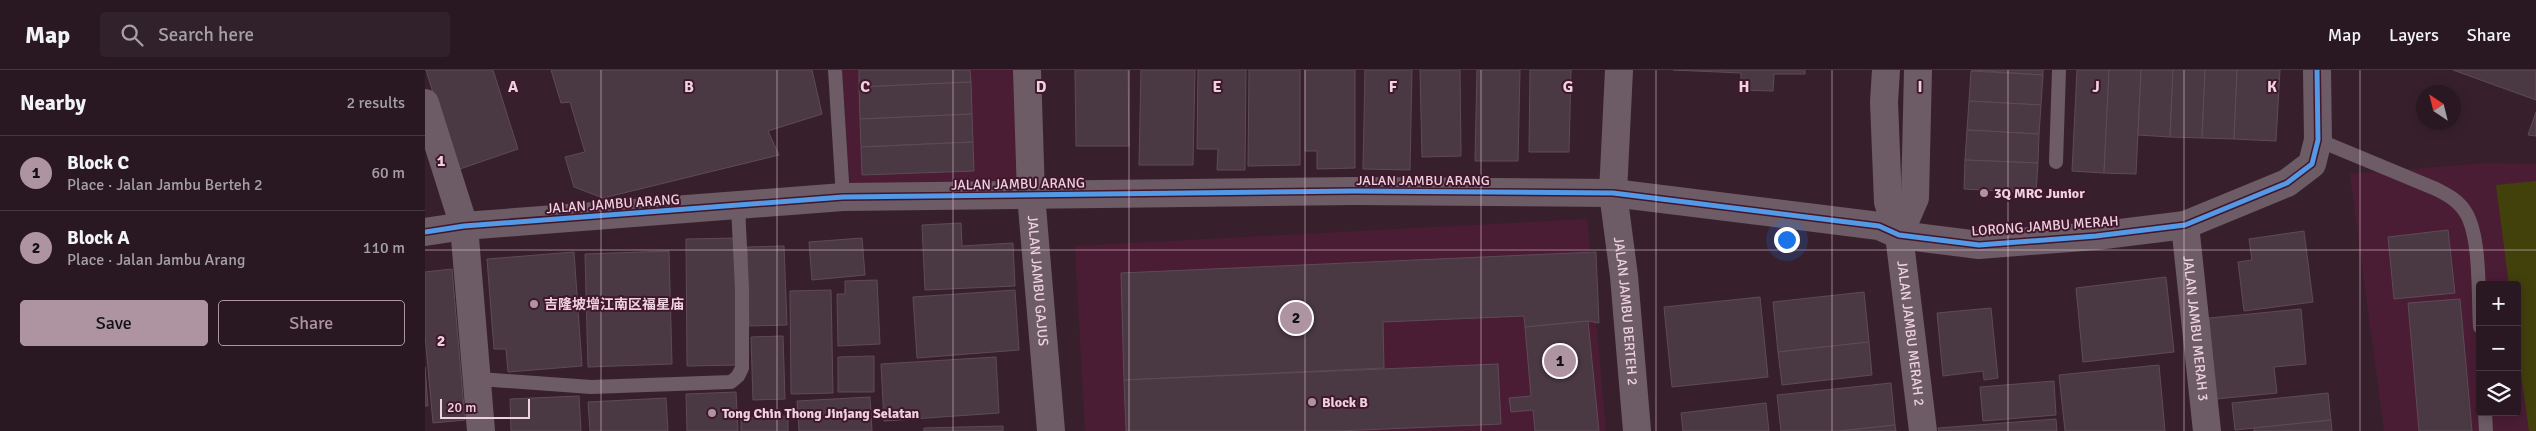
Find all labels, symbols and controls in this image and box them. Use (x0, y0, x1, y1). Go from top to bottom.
search box (100, 12, 450, 57)
text: Map (25, 20, 70, 50)
icon: search (118, 21, 146, 49)
text: Search here (158, 23, 254, 47)
text: Map (2328, 24, 2361, 46)
text: Layers (2389, 24, 2439, 46)
text: Share (2467, 24, 2511, 46)
text: A (508, 77, 519, 97)
text: B (684, 77, 694, 97)
text: C (860, 77, 870, 97)
text: D (1036, 77, 1047, 97)
text: E (1212, 77, 1222, 97)
text: F (1389, 77, 1398, 97)
text: G (1563, 77, 1573, 97)
text: H (1739, 77, 1749, 97)
text: I (1917, 77, 1923, 97)
text: J (2092, 77, 2100, 97)
text: K (2267, 77, 2277, 97)
north arrow (2416, 85, 2461, 130)
text: Nearby (20, 90, 86, 116)
text: 2 results (346, 93, 405, 113)
text: Block C (67, 151, 129, 175)
text: 1 (437, 151, 446, 171)
text: 1 (32, 163, 40, 183)
text: 60 m (371, 163, 405, 183)
street label: JALAN JAMBU ARANG (1356, 172, 1490, 189)
street label: JALAN JAMBU ARANG (951, 174, 1085, 194)
text: Place · Jalan Jambu Berteh 2 (67, 175, 263, 195)
place label: 3Q MRC Junior (1994, 185, 2085, 202)
marker: 3Q MRC Junior (1978, 187, 1990, 199)
street label: JALAN JAMBU ARANG (546, 191, 680, 217)
street label: LORONG JAMBU MERAH (1971, 212, 2119, 240)
street label: JALAN JAMBU GAJUS (1024, 215, 1052, 347)
text: Block A (67, 226, 130, 250)
your location (1774, 227, 1800, 253)
street label: JALAN JAMBU BERTEH 2 (1610, 236, 1642, 386)
text: 2 (32, 238, 40, 258)
text: 110 m (363, 238, 405, 258)
text: Place · Jalan Jambu Arang (67, 250, 245, 270)
street label: JALAN JAMBU MERAH 3 (2180, 255, 2212, 402)
street label: JALAN JAMBU MERAH 2 (1894, 260, 1928, 407)
map controls (2476, 281, 2521, 416)
button: + (2476, 281, 2521, 326)
place label: 吉隆坡增江南区福星庙 (544, 296, 684, 313)
marker: 吉隆坡增江南区福星庙 (528, 298, 540, 310)
pin: 2 (1280, 299, 1312, 337)
button: Save (20, 300, 208, 346)
button: Share (218, 300, 405, 346)
button: − (2476, 326, 2521, 371)
text: 2 (437, 331, 445, 351)
pin: 1 (1544, 342, 1576, 380)
button: layers (2476, 371, 2521, 416)
place label: Block B (1322, 394, 1368, 411)
scale bar (440, 396, 530, 419)
marker: Block B (1306, 396, 1318, 408)
text: 20 m (447, 399, 476, 416)
place label: Tong Chin Thong Jinjang Selatan (722, 405, 920, 422)
marker: Tong Chin Thong Jinjang Selatan (706, 407, 718, 419)

